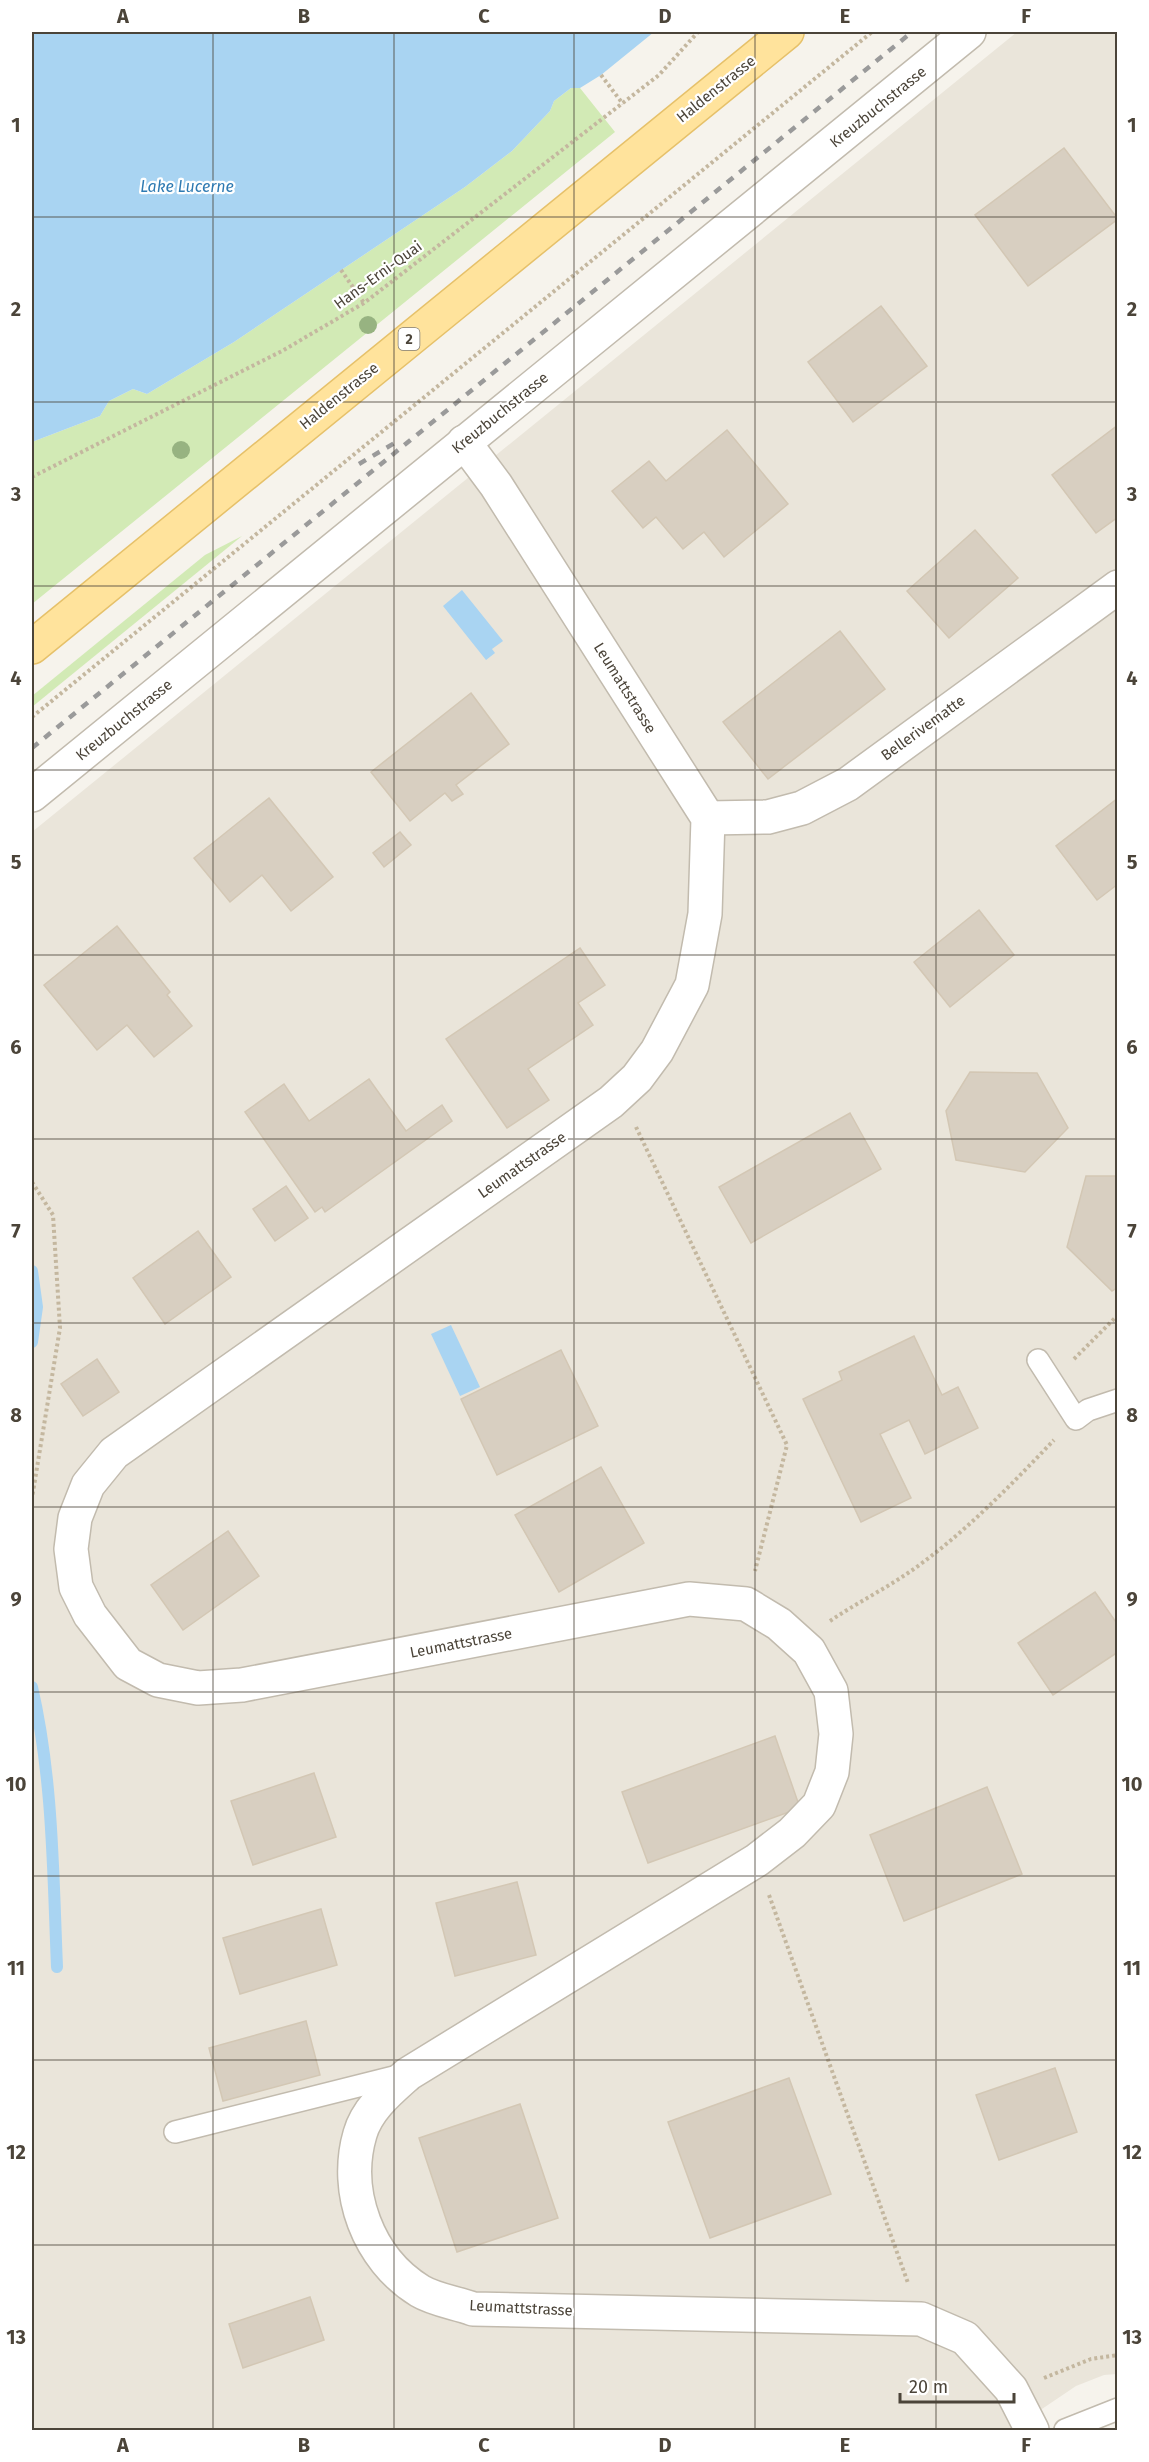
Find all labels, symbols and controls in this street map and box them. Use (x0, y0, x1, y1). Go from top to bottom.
text: A (116, 4, 130, 28)
text: B (298, 4, 310, 28)
text: C (478, 4, 490, 28)
text: D (658, 4, 672, 28)
text: E (840, 4, 850, 28)
text: F (1021, 4, 1031, 28)
street label: Haldenstrasse (673, 52, 759, 126)
street label: Kreuzbuchstrasse (826, 63, 930, 151)
text: 1 (11, 113, 21, 137)
text: 1 (1127, 113, 1137, 137)
water label: Lake Lucerne (140, 177, 234, 196)
street label: Hans-Erni-Quai (331, 237, 425, 313)
text: 2 (11, 297, 21, 321)
text: 2 (1127, 297, 1137, 321)
road number: 2 (398, 328, 420, 350)
street label: Haldenstrasse (296, 359, 382, 433)
street label: Kreuzbuchstrasse (448, 369, 552, 457)
text: 3 (10, 482, 21, 506)
text: 3 (1126, 482, 1137, 506)
street label: Leumattstrasse (590, 639, 660, 737)
text: 4 (10, 666, 22, 690)
text: 4 (1126, 666, 1138, 690)
street label: Kreuzbuchstrasse (72, 676, 176, 764)
street label: Bellerivematte (877, 691, 969, 765)
text: 5 (11, 850, 22, 874)
text: 5 (1127, 850, 1138, 874)
text: 6 (10, 1035, 22, 1059)
text: 6 (1126, 1035, 1138, 1059)
street label: Leumattstrasse (474, 1128, 570, 1202)
text: 7 (11, 1219, 21, 1243)
text: 7 (1127, 1219, 1137, 1243)
text: 8 (10, 1403, 22, 1427)
text: 8 (1126, 1403, 1138, 1427)
text: 9 (10, 1587, 22, 1611)
text: 9 (1126, 1587, 1138, 1611)
street label: Leumattstrasse (408, 1624, 514, 1662)
text: 10 (6, 1772, 26, 1796)
text: 10 (1122, 1772, 1142, 1796)
text: 11 (7, 1956, 25, 1980)
text: 11 (1123, 1956, 1141, 1980)
text: 12 (6, 2140, 26, 2164)
text: 12 (1122, 2140, 1142, 2164)
street label: Leumattstrasse (469, 2296, 573, 2320)
text: 13 (6, 2325, 26, 2349)
text: 13 (1122, 2325, 1142, 2349)
scale bar (900, 2366, 1014, 2404)
text: 20 m (909, 2376, 948, 2398)
text: A (116, 2433, 130, 2457)
text: B (298, 2433, 310, 2457)
text: C (478, 2433, 490, 2457)
text: D (658, 2433, 672, 2457)
text: E (840, 2433, 850, 2457)
text: F (1021, 2433, 1031, 2457)

